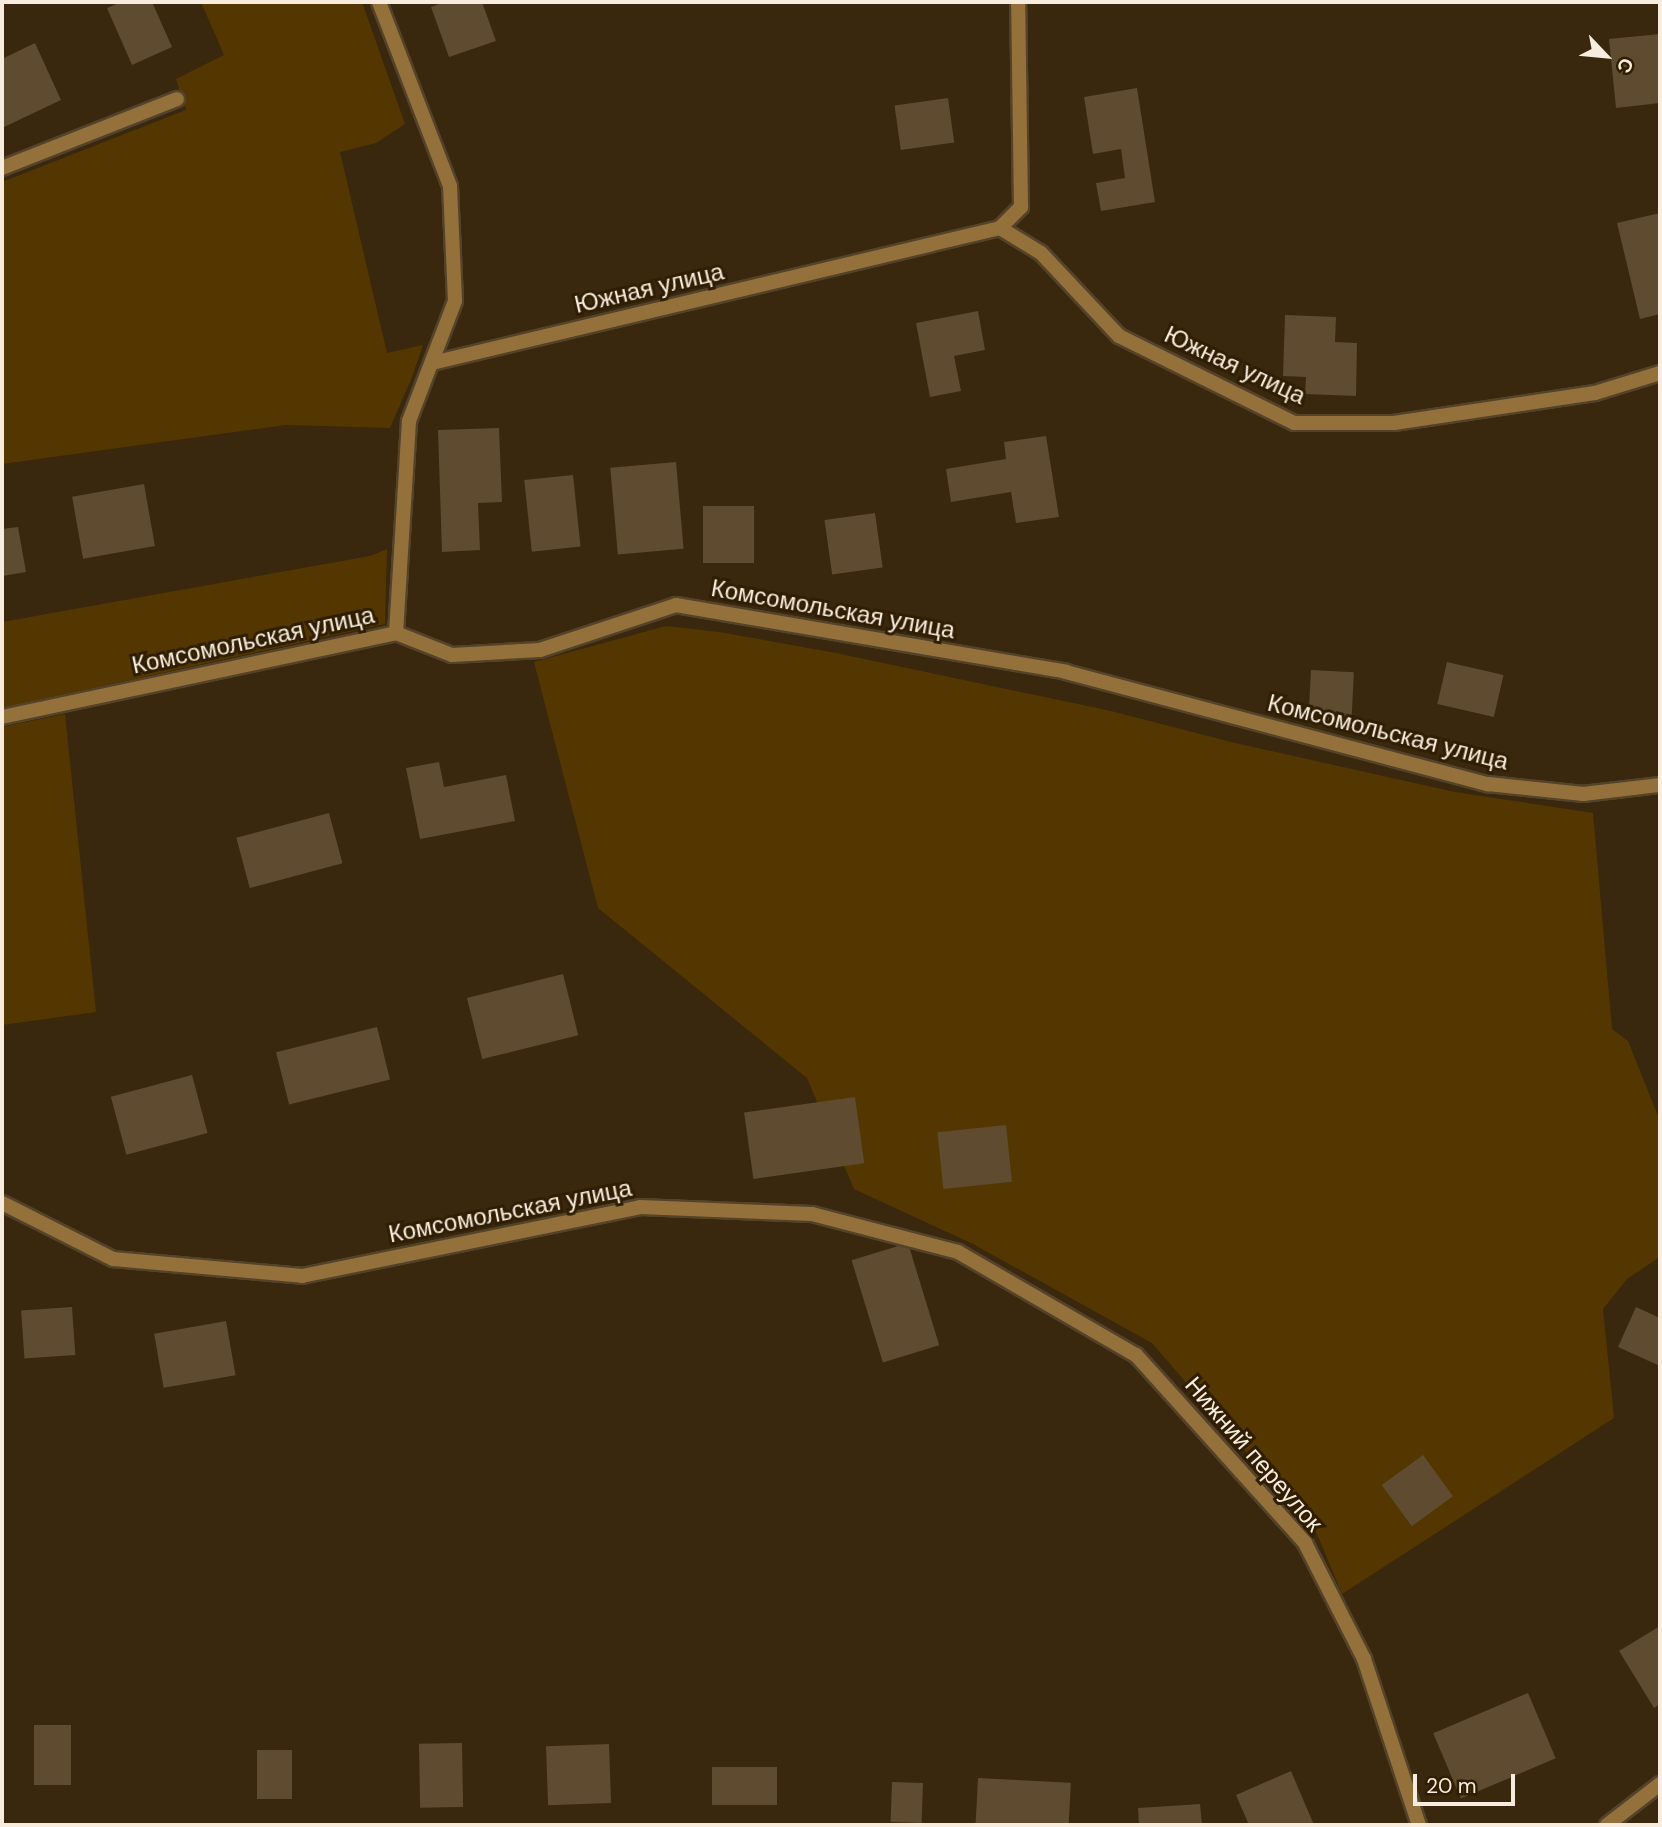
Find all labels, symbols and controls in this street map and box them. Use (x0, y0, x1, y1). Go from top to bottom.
north arrow (1571, 21, 1641, 91)
text: С (1611, 54, 1640, 77)
street label: Южная улица (572, 257, 726, 319)
street label: Южная улица (1160, 320, 1310, 410)
street label: Комсомольская улица (709, 573, 957, 645)
street label: Комсомольская улица (129, 600, 377, 680)
street label: Комсомольская улица (1265, 688, 1511, 776)
street label: Комсомольская улица (386, 1173, 634, 1249)
street label: Нижний переулок (1179, 1371, 1329, 1537)
scale bar (1417, 1760, 1518, 1804)
text: 20 m (1426, 1772, 1477, 1800)

